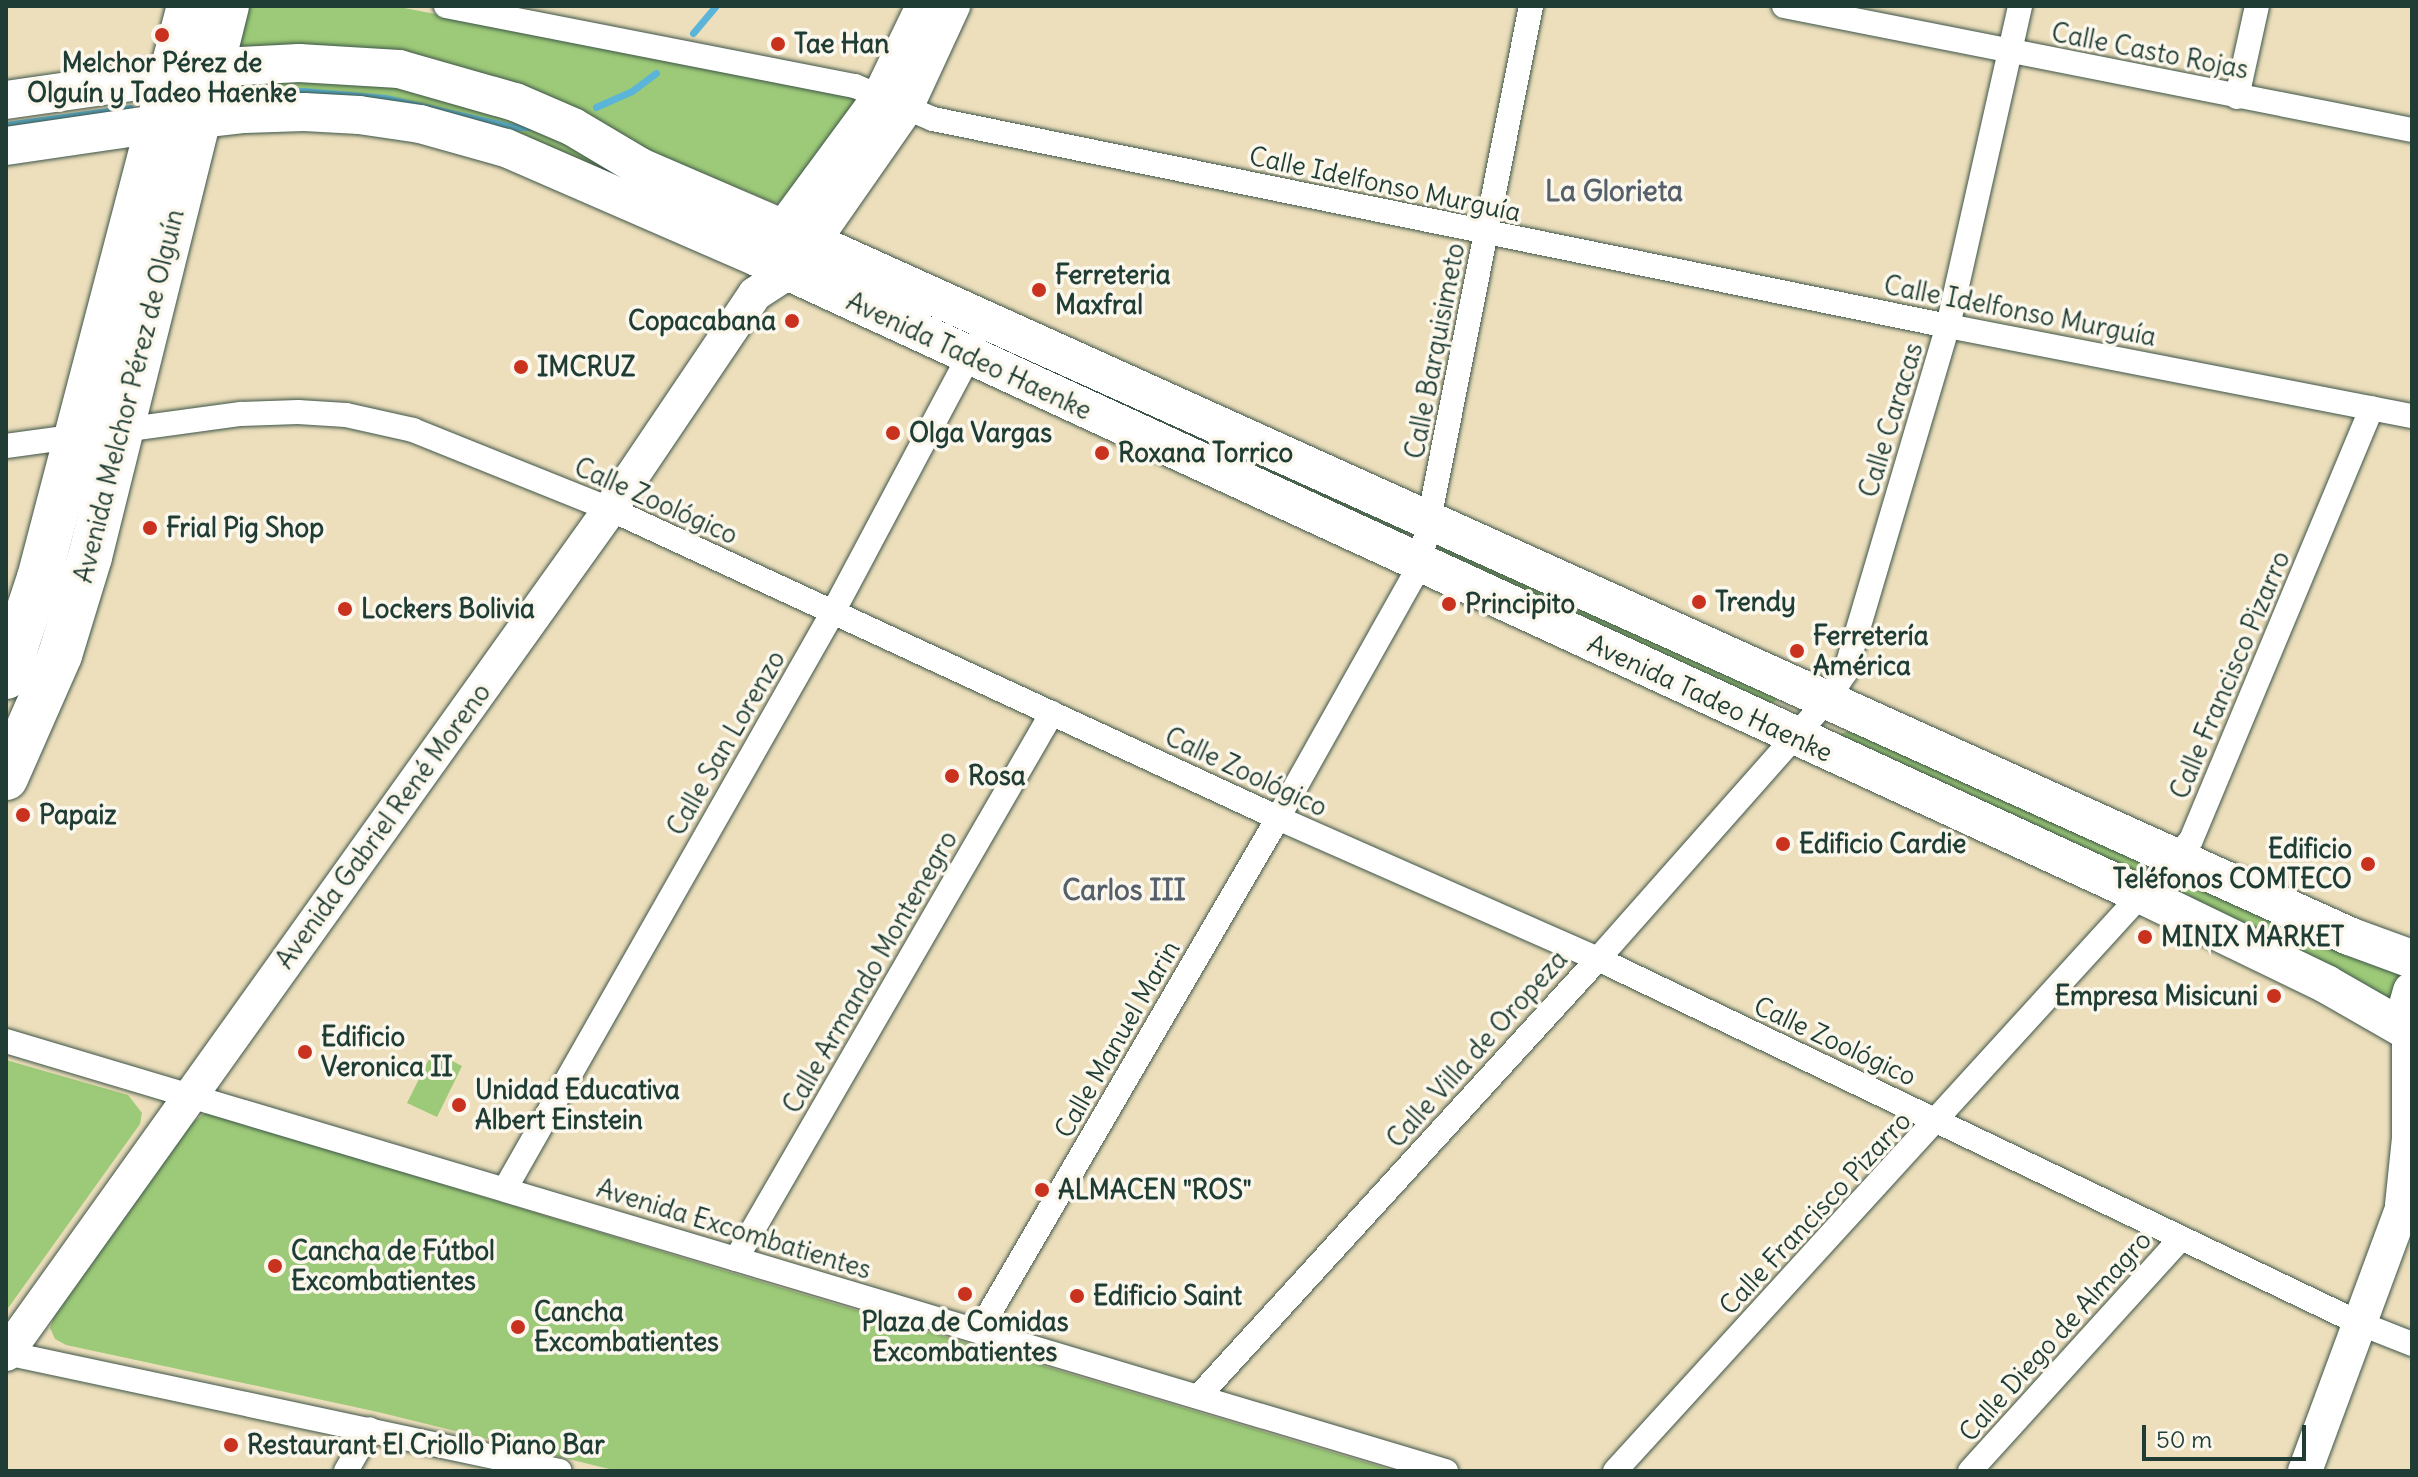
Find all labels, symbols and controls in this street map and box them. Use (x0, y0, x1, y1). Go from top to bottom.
street label: Calle Casto Rojas (2049, 17, 2251, 85)
marker: Melchor Pérez de Olguín y Tadeo Haenke (153, 26, 171, 44)
place label: Tae Han (794, 28, 889, 60)
marker: Tae Han (769, 35, 787, 53)
place label: Melchor Pérez de Olguín y Tadeo Haenke (27, 47, 297, 108)
street label: Calle Idelfonso Murguía (1246, 140, 1524, 228)
district label: La Glorieta (1545, 174, 1683, 208)
street label: Avenida Melchor Pérez de Olguín (67, 206, 191, 586)
street label: Calle Barquisimeto (1399, 241, 1471, 461)
place label: Ferreteria Maxfral (1055, 259, 1171, 320)
street label: Calle Idelfonso Murguía (1881, 269, 2159, 353)
marker: Ferreteria Maxfral (1030, 281, 1048, 299)
street label: Avenida Tadeo Haenke (842, 286, 1096, 426)
place label: Copacabana (628, 305, 776, 337)
marker: Copacabana (783, 312, 801, 330)
street label: Calle Caracas (1853, 339, 1929, 501)
place label: IMCRUZ (537, 351, 636, 383)
marker: IMCRUZ (512, 358, 530, 376)
place label: Olga Vargas (909, 417, 1052, 449)
marker: Olga Vargas (884, 424, 902, 442)
place label: Roxana Torrico (1118, 437, 1293, 469)
marker: Roxana Torrico (1093, 444, 1111, 462)
street label: Calle Zoológico (570, 451, 742, 551)
place label: Frial Pig Shop (166, 512, 324, 544)
marker: Frial Pig Shop (141, 519, 159, 537)
street label: Calle Francisco Pizarro (2164, 546, 2296, 804)
place label: Trendy (1715, 586, 1796, 618)
place label: Principito (1465, 588, 1575, 620)
place label: Lockers Bolivia (361, 593, 535, 625)
marker: Trendy (1690, 593, 1708, 611)
marker: Principito (1440, 595, 1458, 613)
marker: Lockers Bolivia (336, 600, 354, 618)
place label: Ferretería América (1813, 620, 1929, 682)
street label: Avenida Tadeo Haenke (1583, 628, 1837, 768)
marker: Ferretería América (1788, 642, 1806, 660)
street label: Calle San Lorenzo (660, 645, 792, 841)
street label: Avenida Gabriel René Moreno (269, 677, 497, 975)
street label: Calle Zoológico (1160, 721, 1332, 823)
place label: Rosa (968, 760, 1026, 792)
marker: Rosa (943, 767, 961, 785)
place label: Papaiz (39, 799, 117, 831)
marker: Papaiz (14, 806, 32, 824)
street label: Calle Armando Montenegro (776, 825, 964, 1119)
place label: Edificio Cardie (1799, 828, 1966, 860)
place label: Edificio Teléfonos COMTECO (2113, 833, 2352, 894)
marker: Edificio Cardie (1774, 835, 1792, 853)
marker: Edificio Teléfonos COMTECO (2359, 855, 2377, 873)
district label: Carlos III (1062, 873, 1186, 907)
place label: MINIX MARKET (2161, 921, 2344, 953)
marker: MINIX MARKET (2136, 928, 2154, 946)
street label: Calle Manuel Marin (1048, 935, 1186, 1143)
street label: Calle Villa de Oropeza (1380, 944, 1574, 1154)
place label: Empresa Misicuni (2055, 980, 2258, 1012)
marker: Empresa Misicuni (2265, 987, 2283, 1005)
street label: Calle Zoológico (1749, 990, 1921, 1092)
place label: Edificio Veronica II (321, 1021, 453, 1082)
marker: Edificio Veronica II (296, 1043, 314, 1061)
place label: Unidad Educativa Albert Einstein (475, 1074, 680, 1136)
marker: Unidad Educativa Albert Einstein (450, 1096, 468, 1114)
street label: Calle Francisco Pizarro (1713, 1105, 1917, 1321)
street label: Avenida Excombatientes (593, 1172, 875, 1286)
place label: ALMACEN "ROS" (1058, 1174, 1252, 1206)
marker: ALMACEN "ROS" (1033, 1181, 1051, 1199)
street label: Calle Diego de Almagro (1952, 1224, 2158, 1448)
place label: Cancha de Fútbol Excombatientes (291, 1235, 495, 1296)
marker: Cancha de Fútbol Excombatientes (266, 1257, 284, 1275)
place label: Edificio Saint (1093, 1280, 1242, 1312)
marker: Plaza de Comidas Excombatientes (956, 1285, 974, 1303)
marker: Edificio Saint (1068, 1287, 1086, 1305)
place label: Cancha Excombatientes (534, 1296, 719, 1358)
place label: Plaza de Comidas Excombatientes (862, 1306, 1068, 1368)
marker: Cancha Excombatientes (509, 1318, 527, 1336)
scale bar (2146, 1409, 2310, 1459)
text: 50 m (2156, 1424, 2212, 1454)
place label: Restaurant El Criollo Piano Bar (247, 1429, 605, 1461)
marker: Restaurant El Criollo Piano Bar (222, 1436, 240, 1454)

